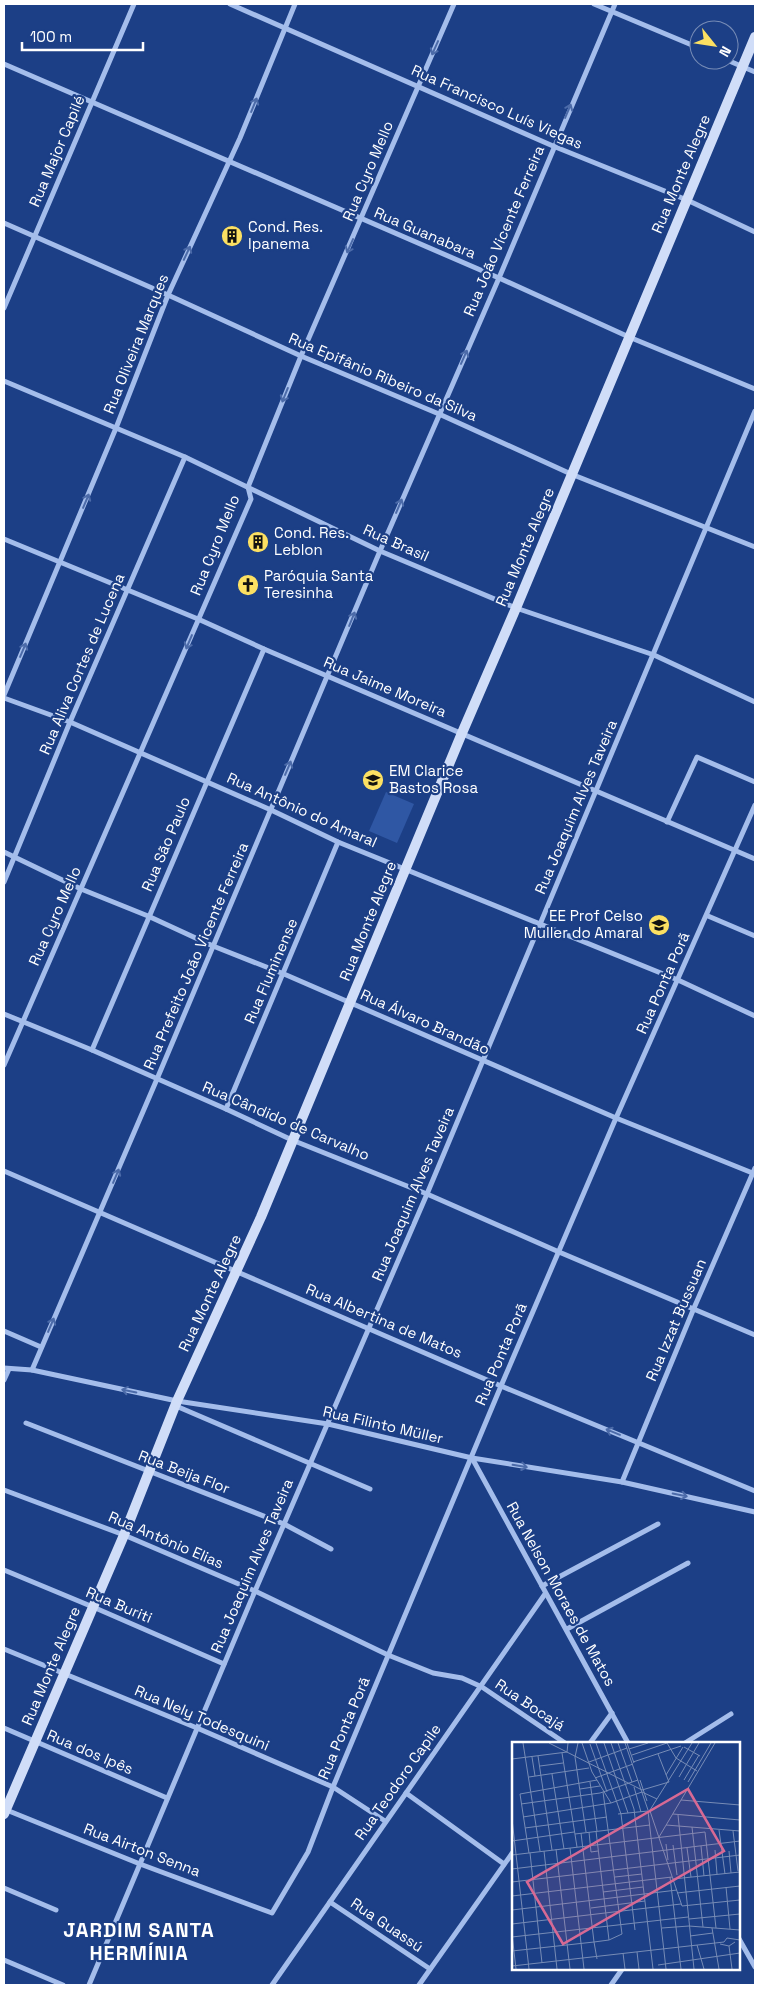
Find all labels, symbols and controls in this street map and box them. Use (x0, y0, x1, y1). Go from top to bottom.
scale bar (22, 20, 144, 52)
north arrow (689, 20, 739, 70)
text: 100 m (30, 27, 72, 46)
one-way arrow (429, 40, 439, 55)
text: N (715, 43, 735, 60)
street label: Rua Francisco Luís Viegas (409, 60, 586, 153)
street label: Rua Major Capilé (24, 92, 89, 209)
one-way arrow (249, 98, 259, 113)
one-way arrow (564, 104, 574, 119)
street label: Rua Monte Alegre (647, 111, 714, 236)
street label: Rua Cyro Mello (338, 118, 397, 224)
street label: Rua João Vicente Ferreira (459, 142, 548, 319)
street label: Rua Guanabara (371, 203, 479, 263)
place label: Cond. Res. Ipanema (248, 217, 323, 253)
building icon: Cond. Res. Ipanema (220, 224, 244, 248)
one-way arrow (344, 238, 354, 253)
one-way arrow (183, 246, 193, 261)
street label: Rua Oliveira Marques (99, 271, 172, 417)
street label: Rua Epifânio Ribeiro da Silva (286, 328, 481, 425)
one-way arrow (460, 350, 470, 365)
one-way arrow (280, 387, 289, 402)
street label: Rua Monte Alegre (491, 484, 558, 609)
street label: Rua Cyro Mello (186, 492, 243, 598)
one-way arrow (81, 494, 91, 509)
one-way arrow (395, 499, 405, 514)
street label: Rua Brasil (360, 520, 432, 566)
place label: Cond. Res. Leblon (274, 523, 349, 559)
building icon: Cond. Res. Leblon (246, 530, 270, 554)
place label: Paróquia Santa Teresinha (264, 566, 374, 602)
street label: Rua Aliva Cortes de Lucena (35, 570, 129, 757)
church icon: Paróquia Santa Teresinha (236, 573, 260, 597)
one-way arrow (347, 612, 357, 627)
one-way arrow (183, 634, 193, 649)
one-way arrow (19, 643, 28, 658)
street label: Rua Jaime Moreira (321, 652, 450, 721)
street label: Rua Joaquim Alves Taveira (530, 716, 621, 897)
one-way arrow (285, 761, 294, 776)
place label: EM Clarice Bastos Rosa (389, 761, 478, 797)
street label: Rua Antônio do Amaral (224, 768, 380, 851)
school or university icon: EM Clarice Bastos Rosa (361, 768, 385, 792)
street label: Rua São Paulo (137, 793, 194, 894)
street label: Rua Prefeito João Vicente Ferreira (139, 839, 252, 1073)
street label: Rua Monte Alegre (335, 858, 400, 983)
street label: Rua Cyro Mello (24, 863, 85, 968)
place label: EE Prof Celso Muller do Amaral (524, 906, 643, 942)
school or university icon: EE Prof Celso Muller do Amaral (647, 913, 671, 937)
street label: Rua Fluminense (240, 915, 301, 1026)
street label: Rua Ponta Porã (632, 929, 694, 1037)
street label: Rua Álvaro Brandão (358, 984, 493, 1059)
street label: Rua Cândido de Carvalho (200, 1077, 373, 1164)
street label: Rua Joaquim Alves Taveira (367, 1103, 458, 1284)
one-way arrow (111, 1169, 121, 1184)
street label: Rua Monte Alegre (174, 1231, 245, 1355)
street label: Rua Izzat Bussuan (641, 1256, 710, 1384)
street label: Rua Albertina de Matos (303, 1279, 465, 1362)
street label: Rua Ponta Porã (470, 1299, 531, 1408)
one-way arrow (46, 1318, 56, 1333)
one-way arrow (122, 1386, 138, 1395)
street label: Rua Filinto Müller (321, 1401, 446, 1448)
one-way arrow (606, 1426, 621, 1436)
street label: Rua Beija Flor (136, 1445, 233, 1498)
one-way arrow (512, 1461, 528, 1471)
street label: Rua Joaquim Alves Taveira (206, 1475, 297, 1656)
one-way arrow (671, 1491, 687, 1500)
street label: Rua Nelson Moraes de Matos (503, 1498, 620, 1689)
street label: Rua Antônio Elias (106, 1507, 227, 1572)
street label: Rua Buriti (83, 1582, 155, 1627)
street label: Rua Monte Alegre (17, 1603, 84, 1728)
street label: Rua Ponta Porã (313, 1673, 374, 1782)
street label: Rua Bocajá (492, 1674, 569, 1735)
street label: Rua Nely Todesquini (132, 1681, 273, 1755)
street label: Rua Teodoro Capile (350, 1720, 445, 1844)
street label: Rua dos Ipês (44, 1725, 136, 1778)
inset map (512, 1742, 739, 1969)
street label: Rua Airton Senna (81, 1818, 204, 1881)
street label: Rua Guassú (347, 1893, 427, 1956)
district label: JARDIM SANTA HERMÍNIA (63, 1917, 215, 1966)

